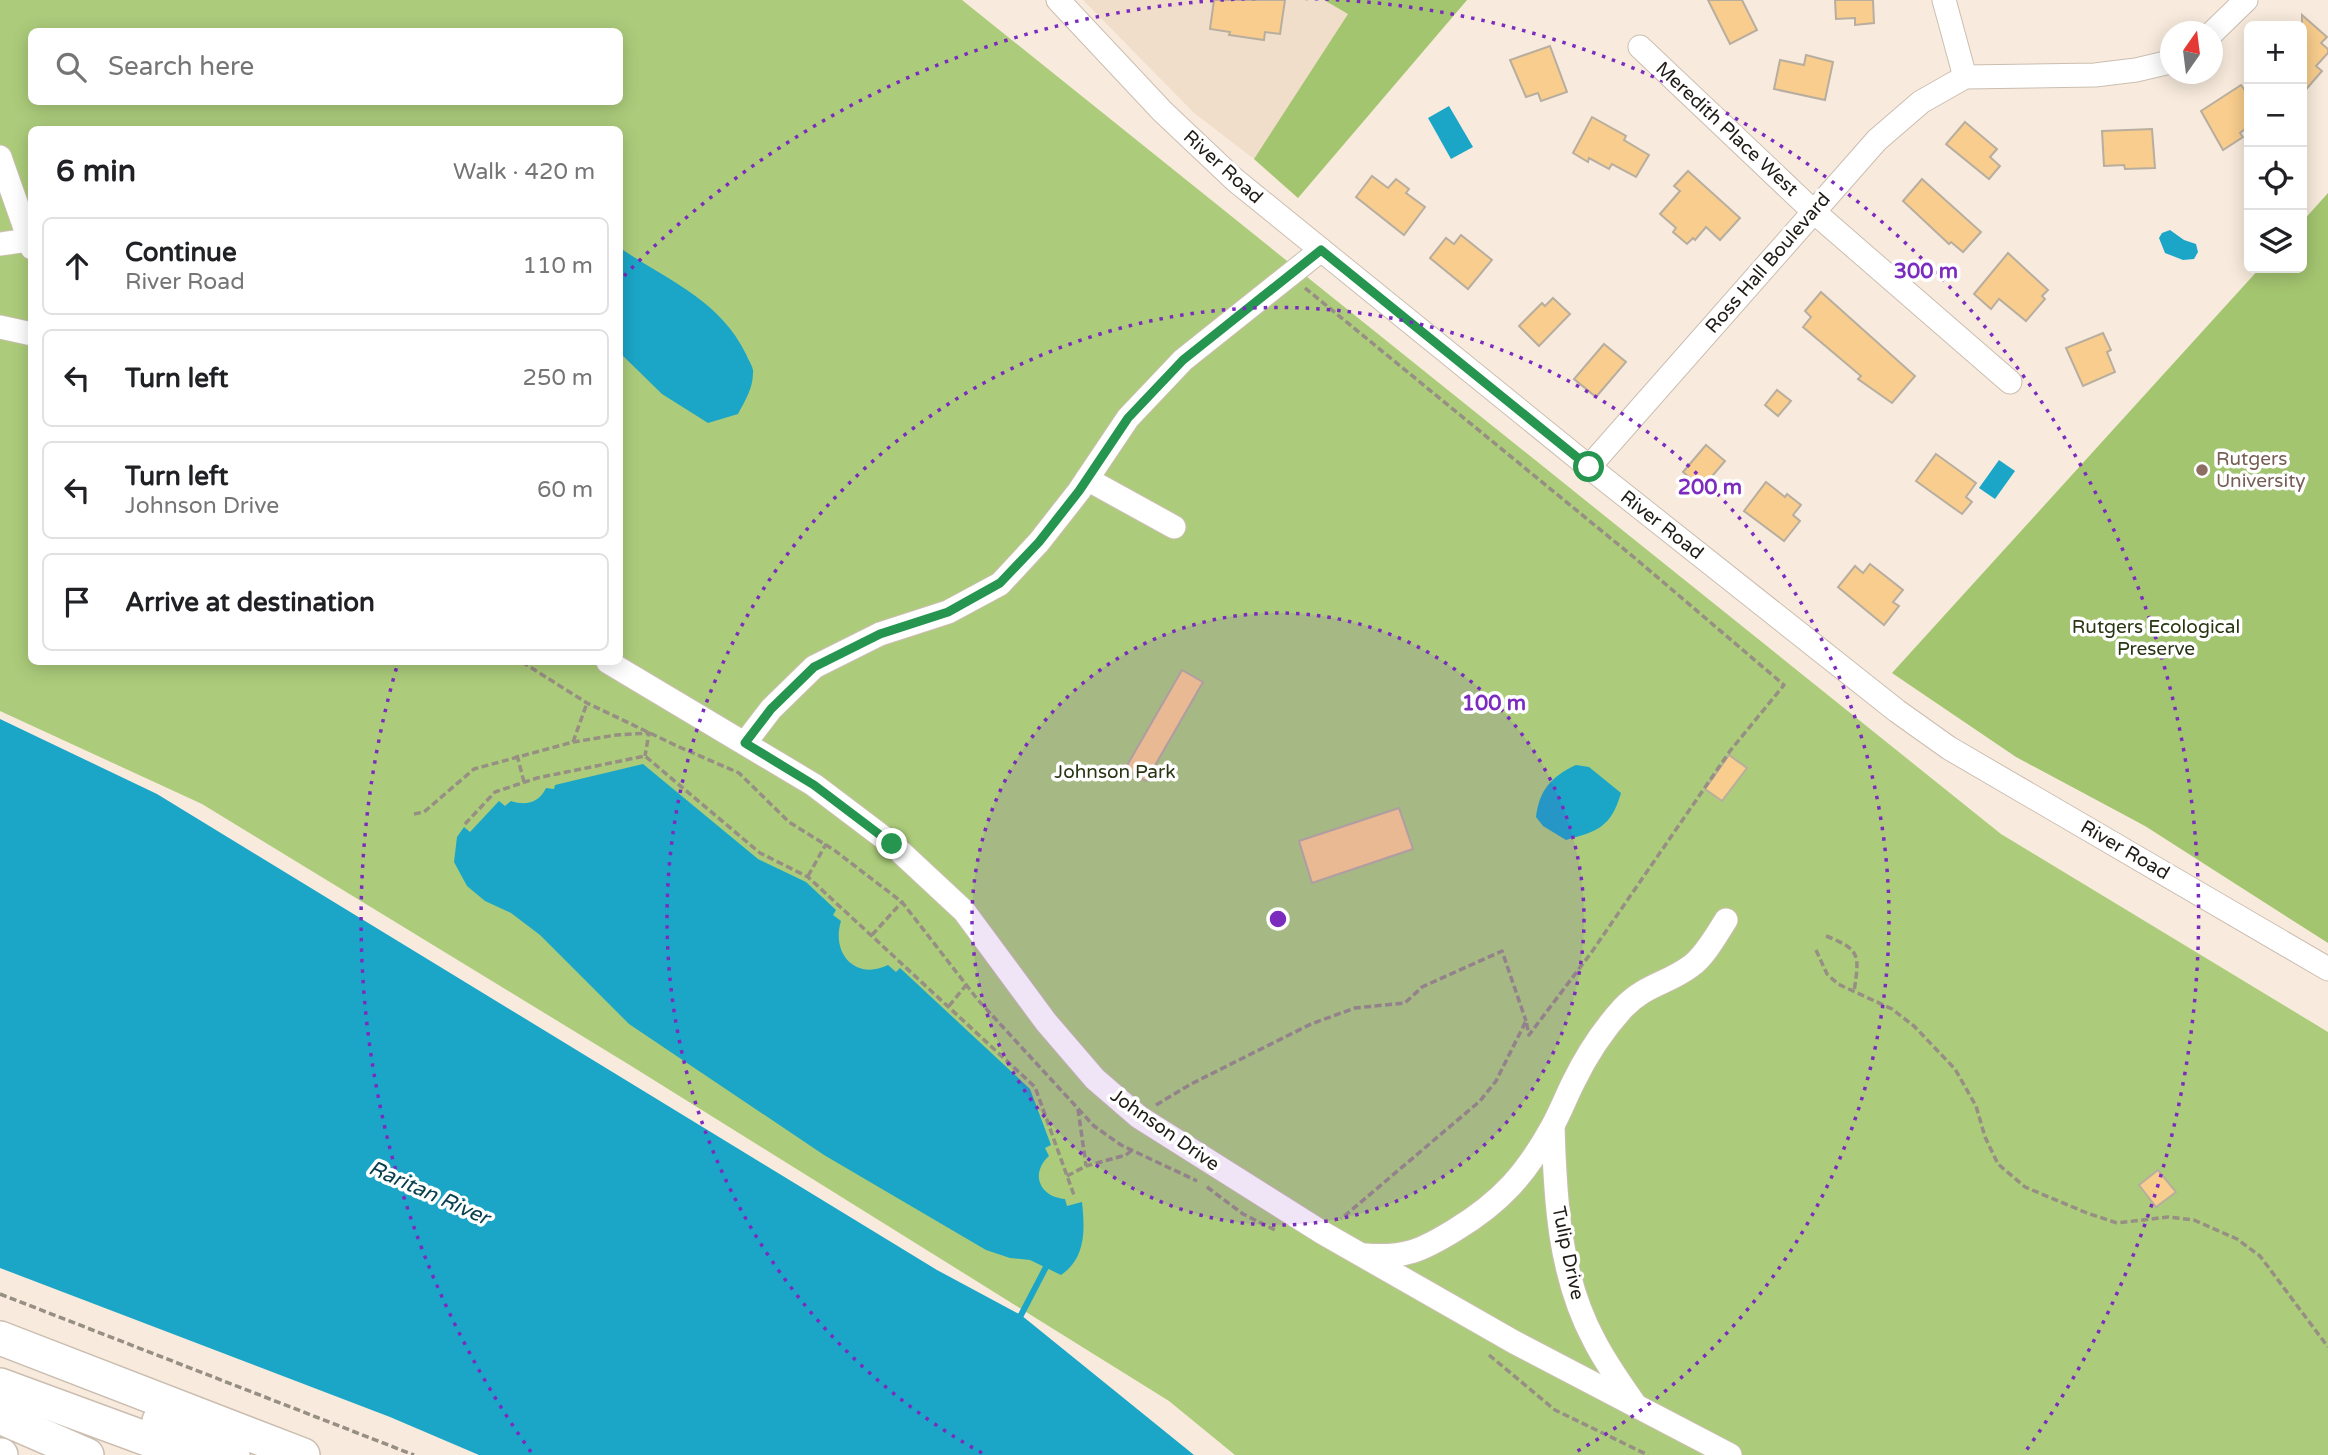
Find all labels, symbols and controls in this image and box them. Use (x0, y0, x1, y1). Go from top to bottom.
north arrow (2160, 21, 2223, 84)
map controls (2244, 21, 2307, 273)
button: + (2244, 21, 2307, 84)
search box (28, 28, 623, 105)
icon: search (52, 48, 90, 86)
text: Search here (108, 51, 254, 82)
street label: Meredith Place West (1651, 57, 1803, 201)
button: − (2244, 84, 2307, 147)
street label: River Road (1179, 126, 1267, 208)
button: locate (2244, 147, 2307, 210)
text: 6 min (56, 153, 136, 190)
text: Walk · 420 m (453, 158, 595, 186)
street label: Ross Hall Boulevard (1701, 188, 1835, 338)
button: layers (2244, 210, 2307, 273)
text: Continue (125, 237, 237, 268)
icon: ahead (58, 247, 96, 285)
text: 110 m (523, 252, 593, 280)
text: 300 m (1894, 259, 1958, 284)
text: River Road (125, 268, 245, 296)
icon: left (58, 359, 96, 397)
text: Turn left (125, 363, 228, 394)
text: 250 m (523, 364, 593, 392)
place label: Rutgers University (2216, 448, 2306, 492)
route start (1573, 451, 1604, 482)
text: Turn left (125, 461, 228, 492)
marker: Rutgers University (2194, 462, 2210, 478)
icon: left (58, 471, 96, 509)
text: 200 m (1678, 475, 1742, 500)
text: 60 m (537, 476, 593, 504)
street label: River Road (1616, 486, 1708, 564)
text: Johnson Drive (125, 492, 279, 520)
icon: arrive (58, 583, 96, 621)
text: Arrive at destination (125, 587, 375, 618)
park label: Rutgers Ecological Preserve (2072, 616, 2240, 660)
text: 100 m (1462, 691, 1526, 716)
park label: Johnson Park (1054, 761, 1176, 783)
street label: River Road (2077, 816, 2173, 884)
route end (876, 828, 907, 859)
centre of rings (1266, 907, 1290, 931)
street label: Johnson Drive (1106, 1084, 1224, 1176)
water label: Raritan River (365, 1155, 496, 1232)
street label: Tulip Drive (1547, 1204, 1589, 1302)

